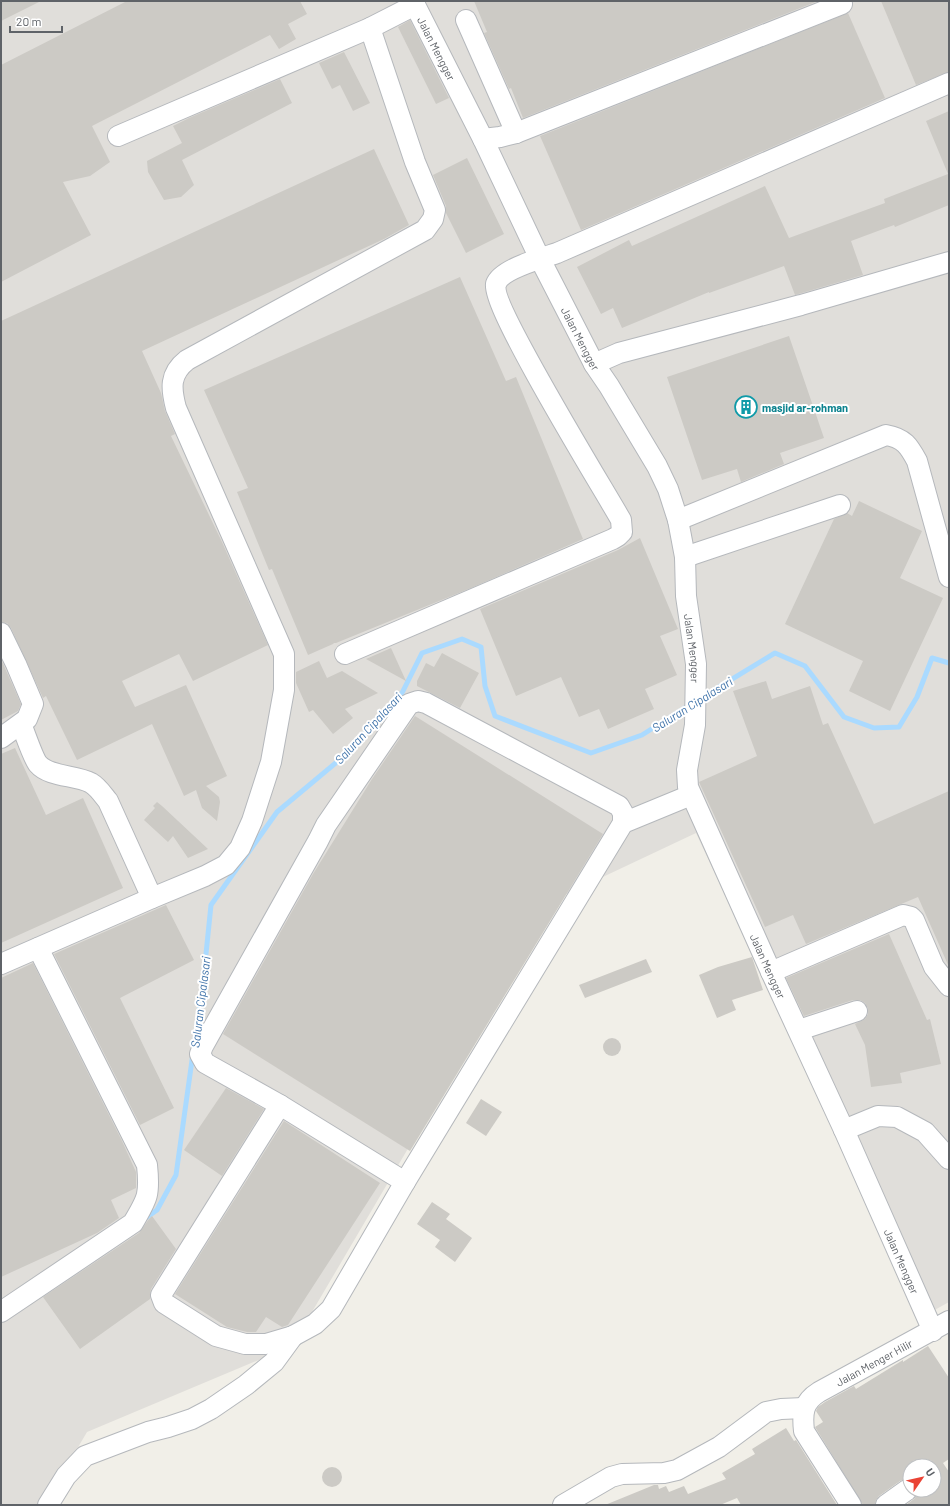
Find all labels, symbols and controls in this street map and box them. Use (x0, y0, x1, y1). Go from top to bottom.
scale bar (10, 8, 62, 34)
text: 20 m (16, 14, 42, 28)
street label: Jalan Mengger (415, 14, 459, 82)
street label: Jalan Mengger (559, 305, 603, 373)
building icon: masjid ar-rohman (733, 394, 759, 420)
place label: masjid ar-rohman (762, 401, 848, 414)
street label: Jalan Mengger (682, 613, 703, 683)
water label: Saluran Cipalasari (649, 674, 735, 734)
water label: Saluran Cipalasari (331, 690, 405, 766)
street label: Jalan Mengger (748, 932, 789, 1000)
water label: Saluran Cipalasari (187, 955, 213, 1049)
street label: Jalan Mengger (882, 1227, 922, 1296)
street label: Jalan Menger Hilir (833, 1336, 914, 1388)
north arrow (902, 1458, 942, 1498)
text: U (923, 1466, 938, 1479)

